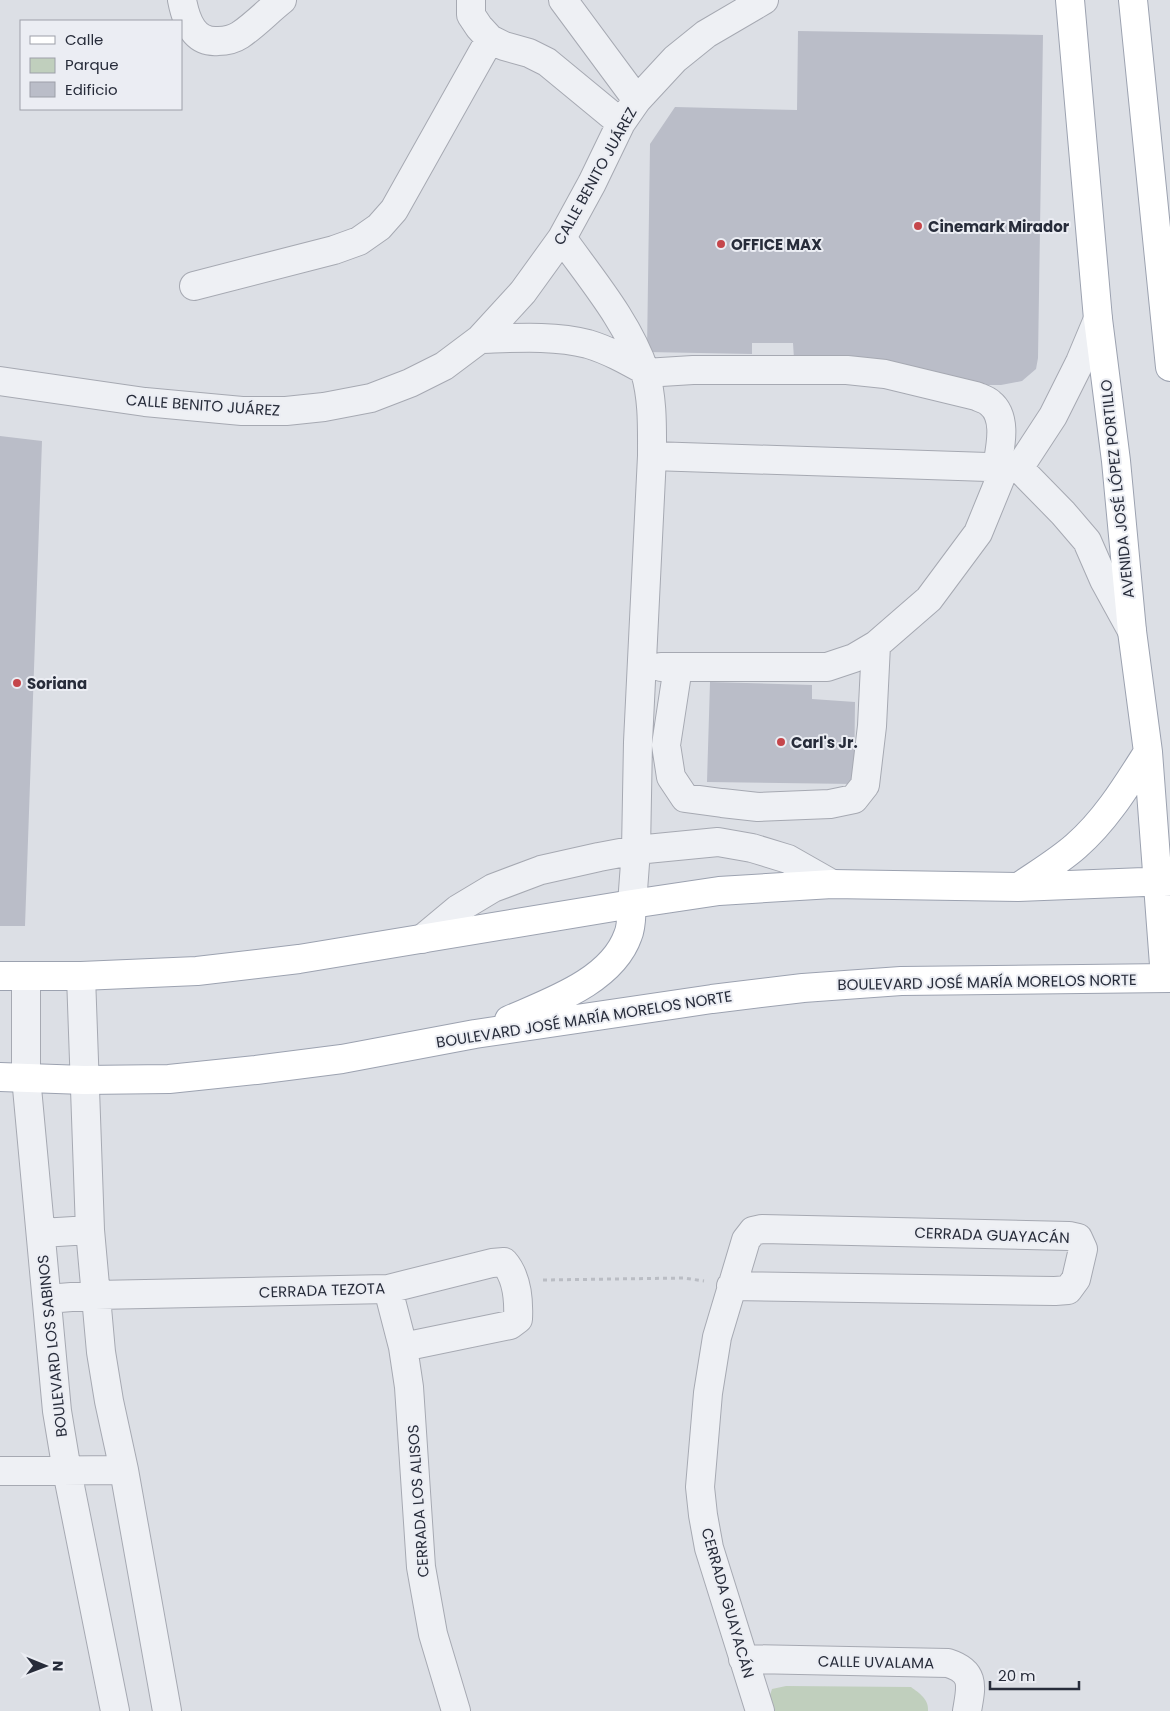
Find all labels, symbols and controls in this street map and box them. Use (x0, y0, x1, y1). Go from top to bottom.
legend (20, 20, 182, 110)
text: Calle (65, 29, 103, 50)
text: Parque (65, 54, 118, 75)
text: Edificio (65, 79, 118, 100)
street label: CALLE BENITO JUÁREZ (548, 103, 642, 249)
place label: Cinemark Mirador (928, 216, 1070, 237)
marker: Cinemark Mirador (912, 220, 924, 232)
place label: OFFICE MAX (731, 234, 822, 255)
marker: OFFICE MAX (715, 238, 727, 250)
street label: AVENIDA JOSÉ LÓPEZ PORTILLO (1095, 378, 1139, 600)
street label: CALLE BENITO JUÁREZ (125, 389, 281, 421)
place label: Soriana (27, 673, 87, 694)
marker: Soriana (11, 677, 23, 689)
place label: Carl's Jr. (791, 732, 858, 753)
marker: Carl's Jr. (775, 736, 787, 748)
street label: BOULEVARD JOSÉ MARÍA MORELOS NORTE (837, 969, 1137, 995)
street label: BOULEVARD JOSÉ MARÍA MORELOS NORTE (435, 985, 733, 1053)
street label: CERRADA GUAYACÁN (914, 1222, 1070, 1248)
street label: BOULEVARD LOS SABINOS (32, 1254, 72, 1438)
street label: CERRADA TEZOTA (259, 1277, 385, 1303)
street label: CERRADA LOS ALISOS (402, 1424, 434, 1578)
street label: CERRADA GUAYACÁN (696, 1525, 760, 1681)
north arrow (20, 1641, 70, 1691)
street label: CALLE UVALAMA (818, 1650, 934, 1674)
scale bar (990, 1658, 1079, 1690)
text: N (48, 1661, 68, 1672)
text: 20 m (998, 1665, 1036, 1686)

